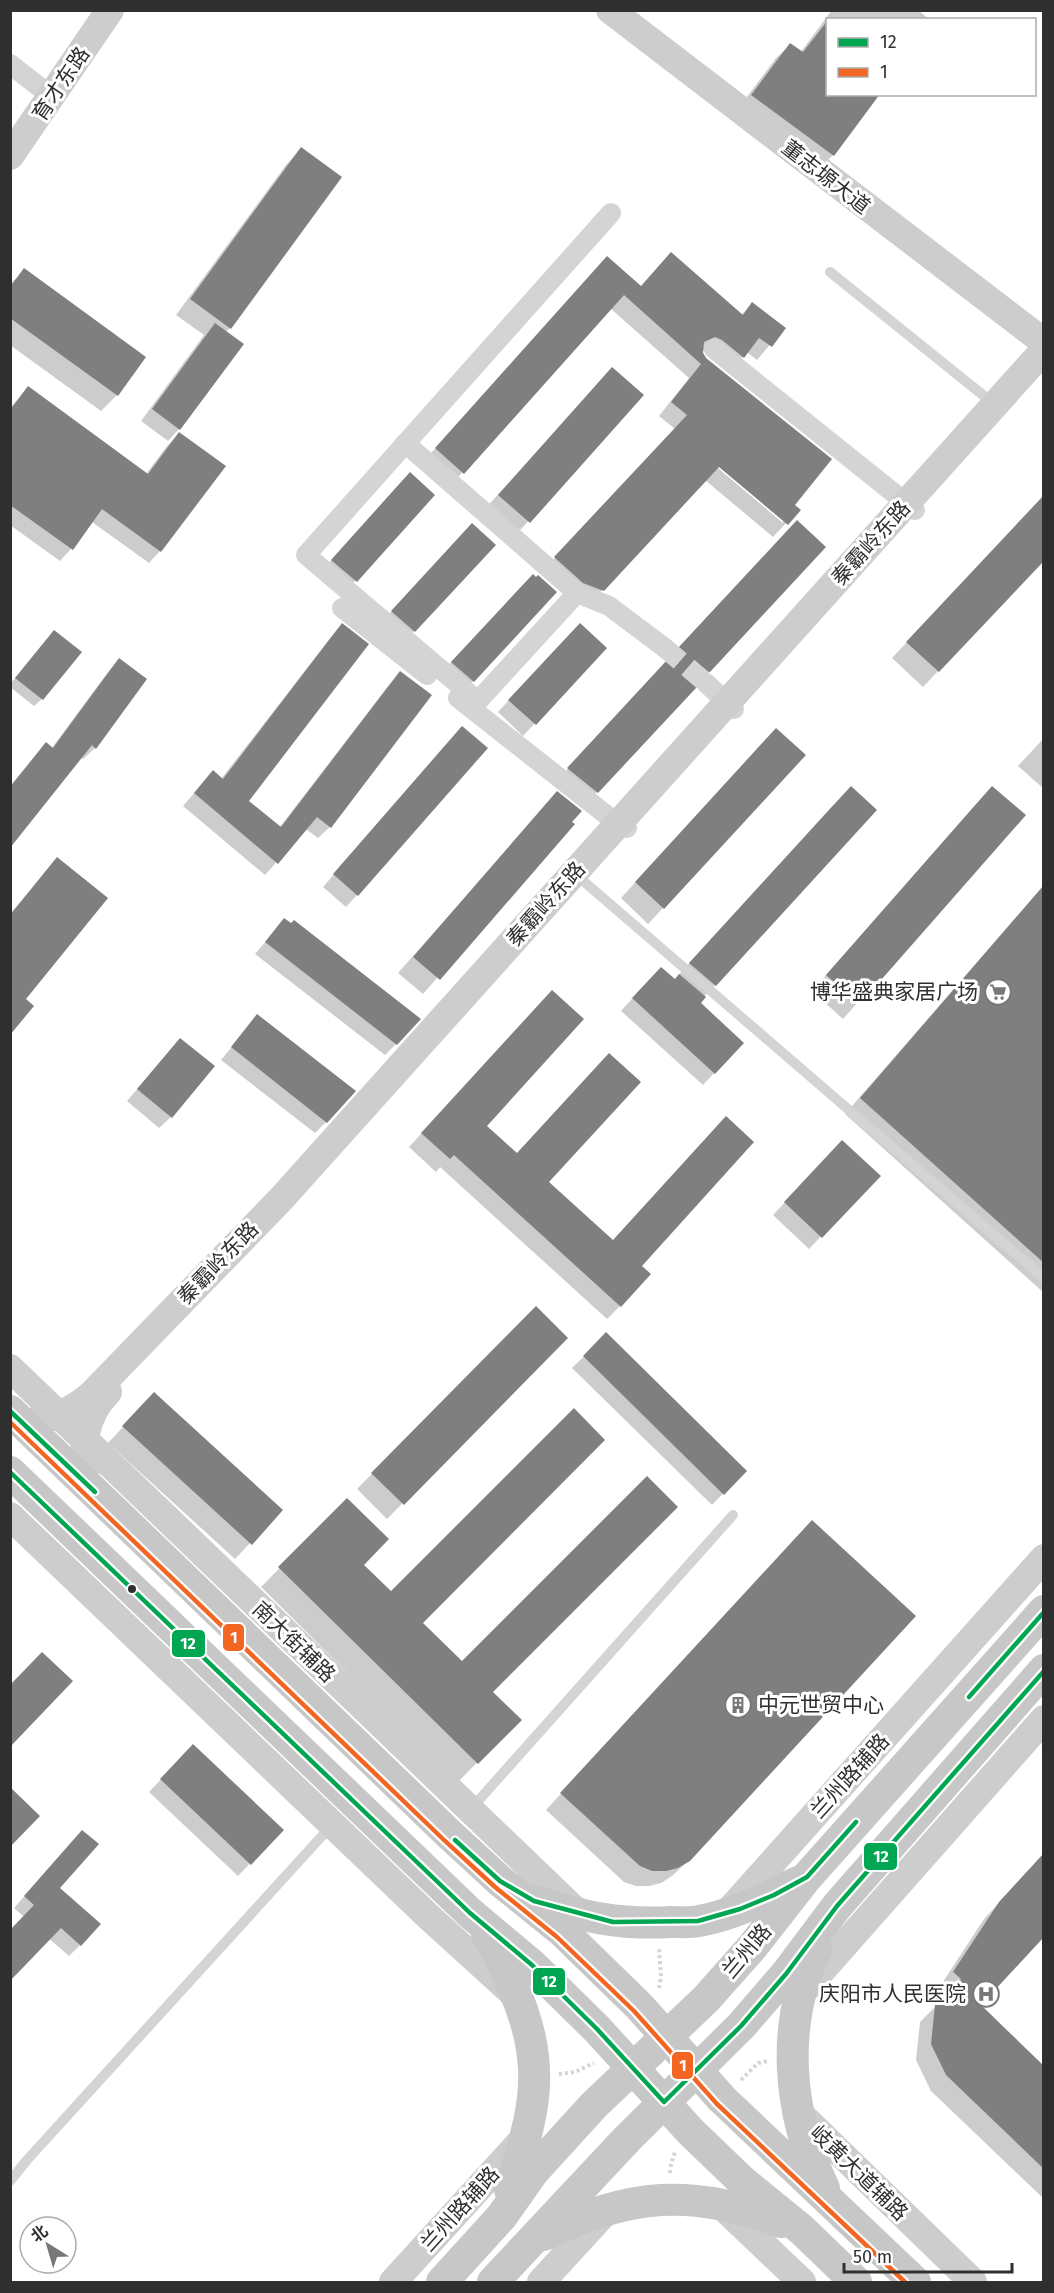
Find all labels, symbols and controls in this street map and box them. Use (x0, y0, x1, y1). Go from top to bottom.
legend (826, 18, 1036, 96)
text: 12 (880, 31, 897, 53)
street label: 育才东路 (27, 42, 95, 126)
text: 1 (880, 61, 888, 83)
street label: 董志塬大道 (777, 134, 875, 220)
street label: 秦霸岭东路 (826, 495, 916, 591)
street label: 秦霸岭东路 (501, 856, 591, 952)
supermarket icon: 博华盛典家居广场 (983, 977, 1013, 1007)
place label: 博华盛典家居广场 (810, 979, 978, 1005)
street label: 秦霸岭东路 (172, 1216, 264, 1310)
unlabelled marker (126, 1583, 138, 1595)
street label: 南大街辅路 (247, 1596, 341, 1688)
line badge: 1 (222, 1623, 245, 1652)
text: 1 (230, 1628, 238, 1647)
line badge: 12 (171, 1629, 206, 1658)
text: 12 (180, 1634, 196, 1653)
building icon: 中元世贸中心 (723, 1690, 753, 1720)
place label: 中元世贸中心 (758, 1692, 884, 1718)
street label: 兰州路辅路 (805, 1728, 895, 1824)
line badge: 12 (863, 1842, 898, 1871)
text: 12 (873, 1847, 889, 1866)
street label: 兰州路 (717, 1919, 777, 1983)
line badge: 12 (532, 1967, 566, 1996)
text: 12 (541, 1972, 557, 1991)
hospital icon: 庆阳市人民医院 (971, 1979, 1001, 2009)
place label: 庆阳市人民医院 (819, 1981, 966, 2007)
line badge: 1 (671, 2051, 694, 2080)
text: 1 (679, 2056, 687, 2075)
street label: 岐黄大道辅路 (805, 2120, 913, 2226)
street label: 兰州路辅路 (415, 2161, 505, 2257)
north arrow (18, 2215, 78, 2275)
text: 北 (27, 2221, 51, 2246)
scale bar (844, 2236, 1012, 2274)
text: 50 m (853, 2246, 892, 2268)

